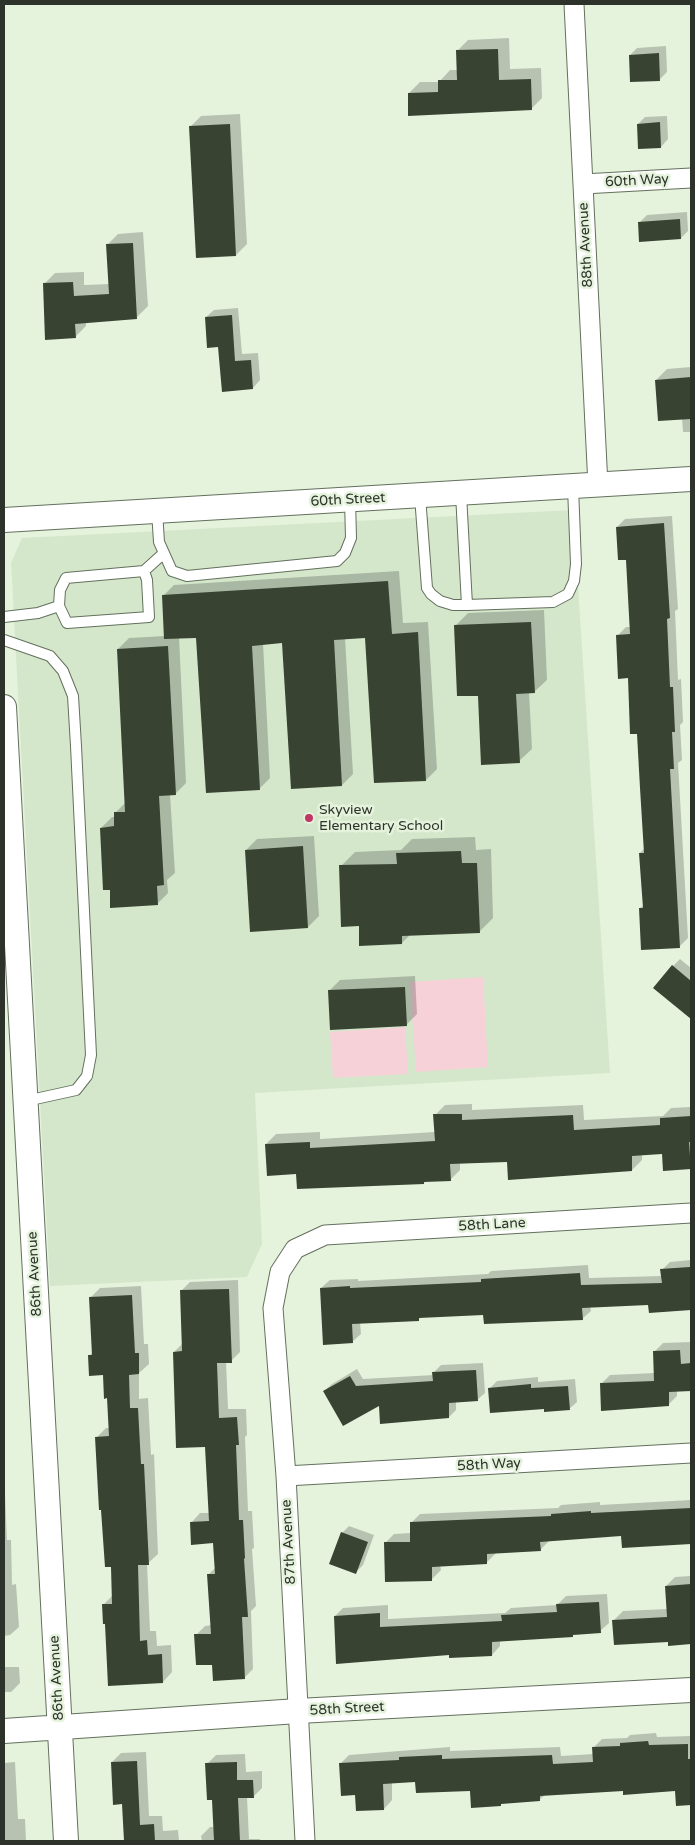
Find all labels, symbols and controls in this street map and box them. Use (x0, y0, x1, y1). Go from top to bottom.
street label: 60th Way (605, 171, 669, 191)
street label: 88th Avenue (575, 202, 597, 288)
street label: 60th Street (310, 490, 386, 510)
place label: Skyview Elementary School (319, 802, 443, 834)
marker: Skyview Elementary School (303, 812, 315, 824)
street label: 58th Lane (458, 1215, 526, 1235)
street label: 86th Avenue (24, 1231, 46, 1317)
street label: 58th Way (457, 1455, 521, 1475)
street label: 87th Avenue (278, 1499, 300, 1585)
street label: 86th Avenue (46, 1635, 68, 1721)
street label: 58th Street (309, 1699, 385, 1719)

